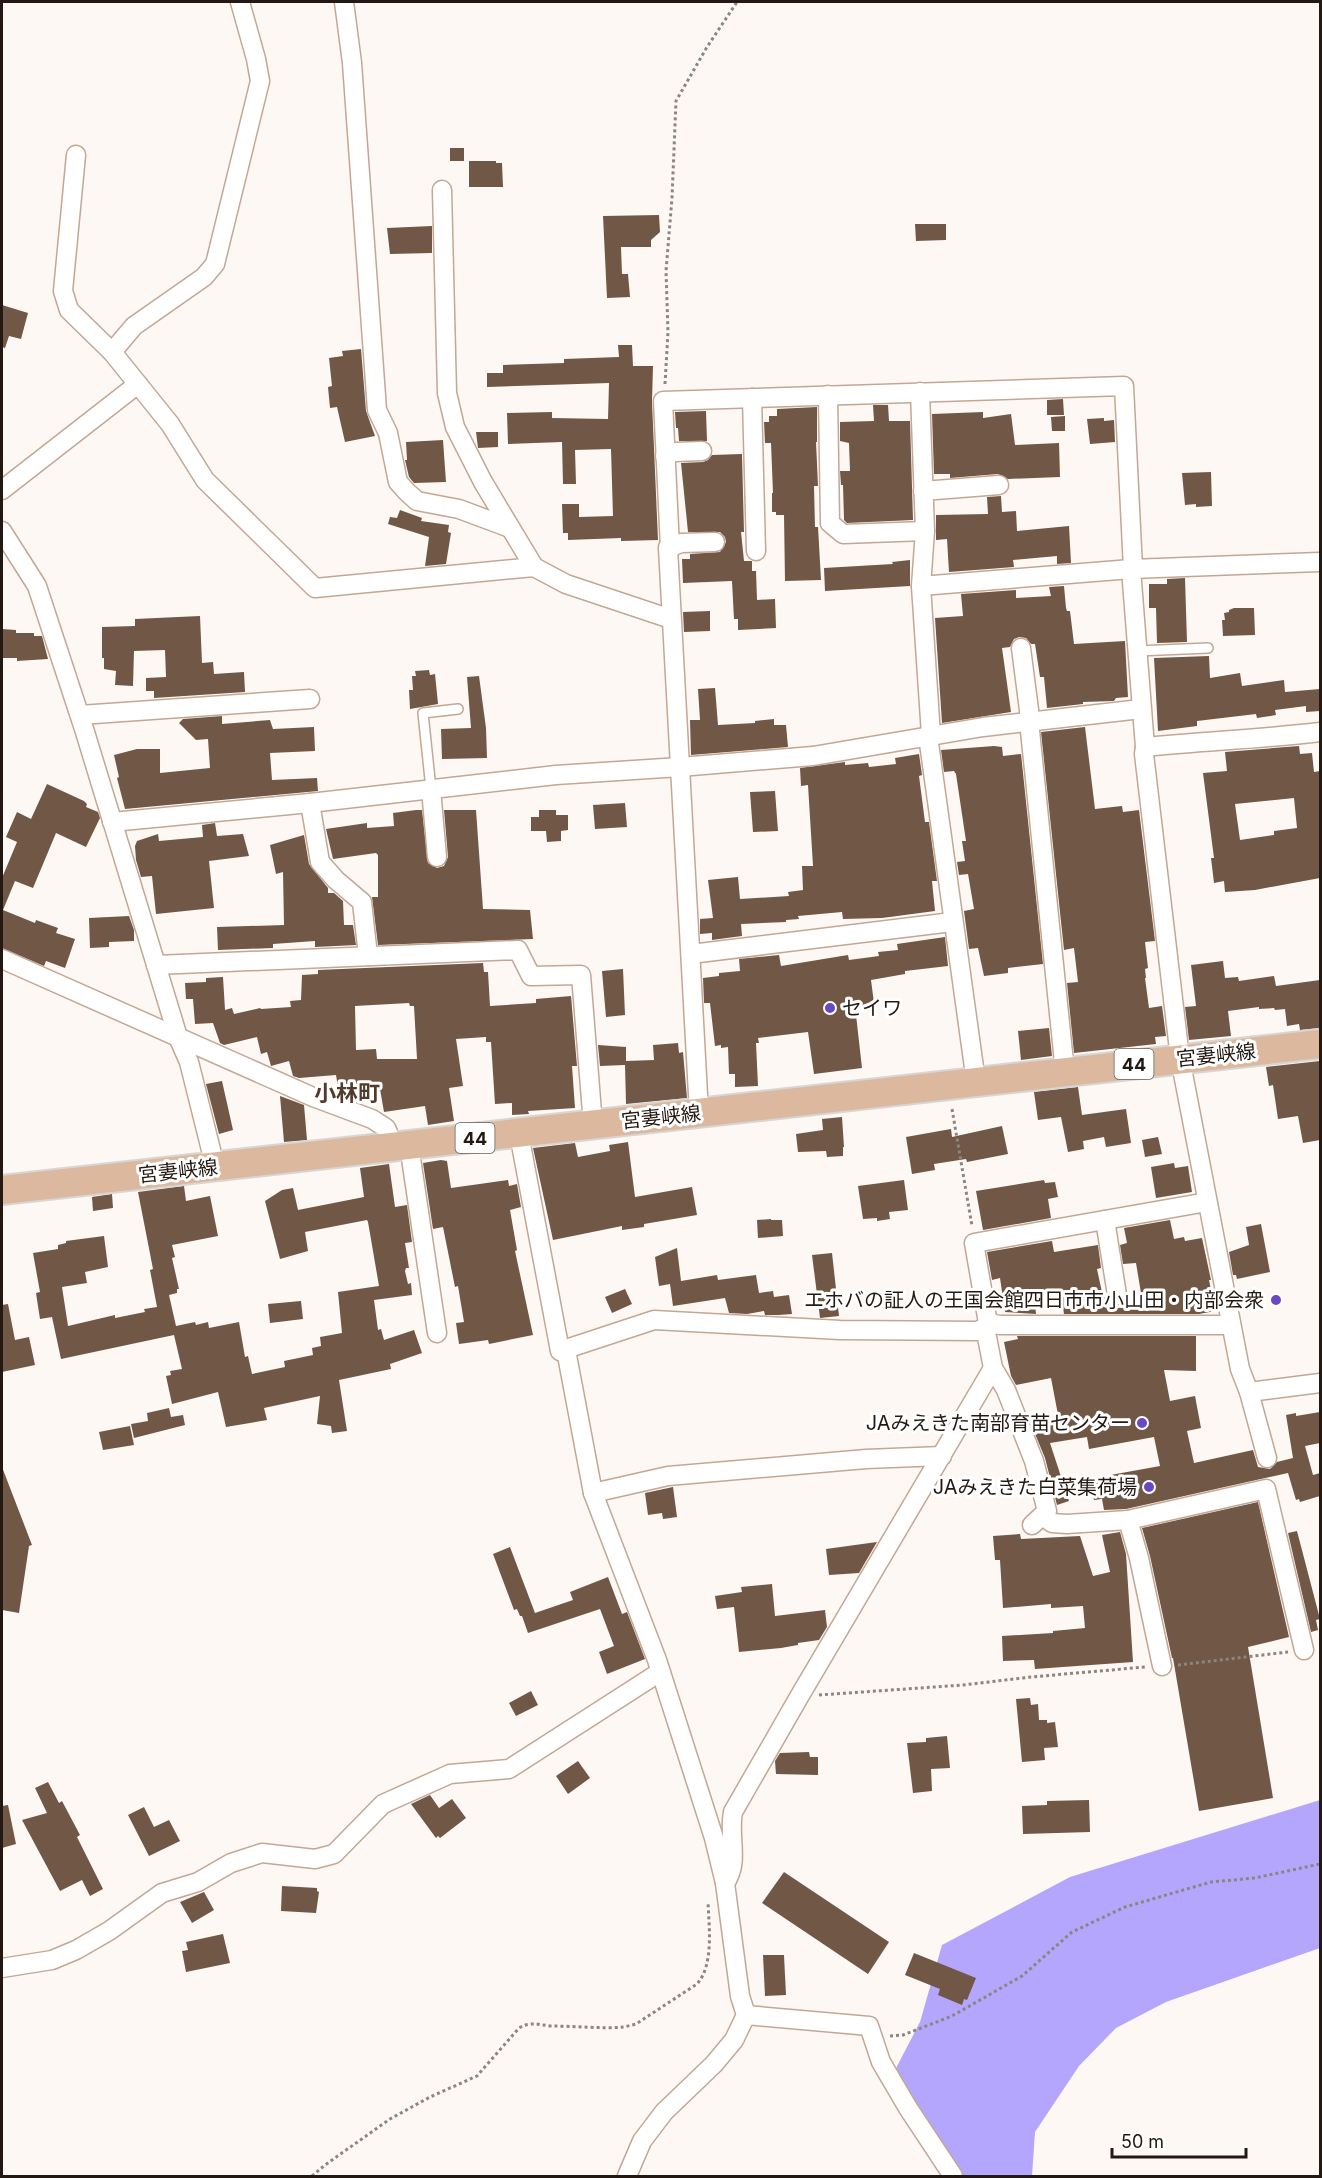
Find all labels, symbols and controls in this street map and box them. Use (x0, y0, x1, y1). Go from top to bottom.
place label: セイワ (842, 996, 902, 1020)
marker: セイワ (823, 1001, 837, 1015)
street label: 宮妻峡線 (1175, 1039, 1257, 1071)
road number: 44 (1114, 1049, 1154, 1079)
district label: 小林町 (314, 1080, 380, 1106)
street label: 宮妻峡線 (620, 1101, 702, 1133)
road number: 44 (456, 1123, 494, 1153)
street label: 宮妻峡線 (137, 1155, 219, 1187)
place label: エホバの証人の王国会館四日市市小山田・内部会衆 (804, 1288, 1264, 1312)
marker: エホバの証人の王国会館四日市市小山田・内部会衆 (1269, 1293, 1283, 1307)
place label: JAみえきた南部育苗センター (866, 1411, 1130, 1435)
marker: JAみえきた南部育苗センター (1135, 1416, 1149, 1430)
place label: JAみえきた白菜集荷場 (933, 1475, 1137, 1499)
marker: JAみえきた白菜集荷場 (1142, 1480, 1156, 1494)
scale bar (1112, 2121, 1246, 2159)
text: 50 m (1121, 2131, 1164, 2152)

